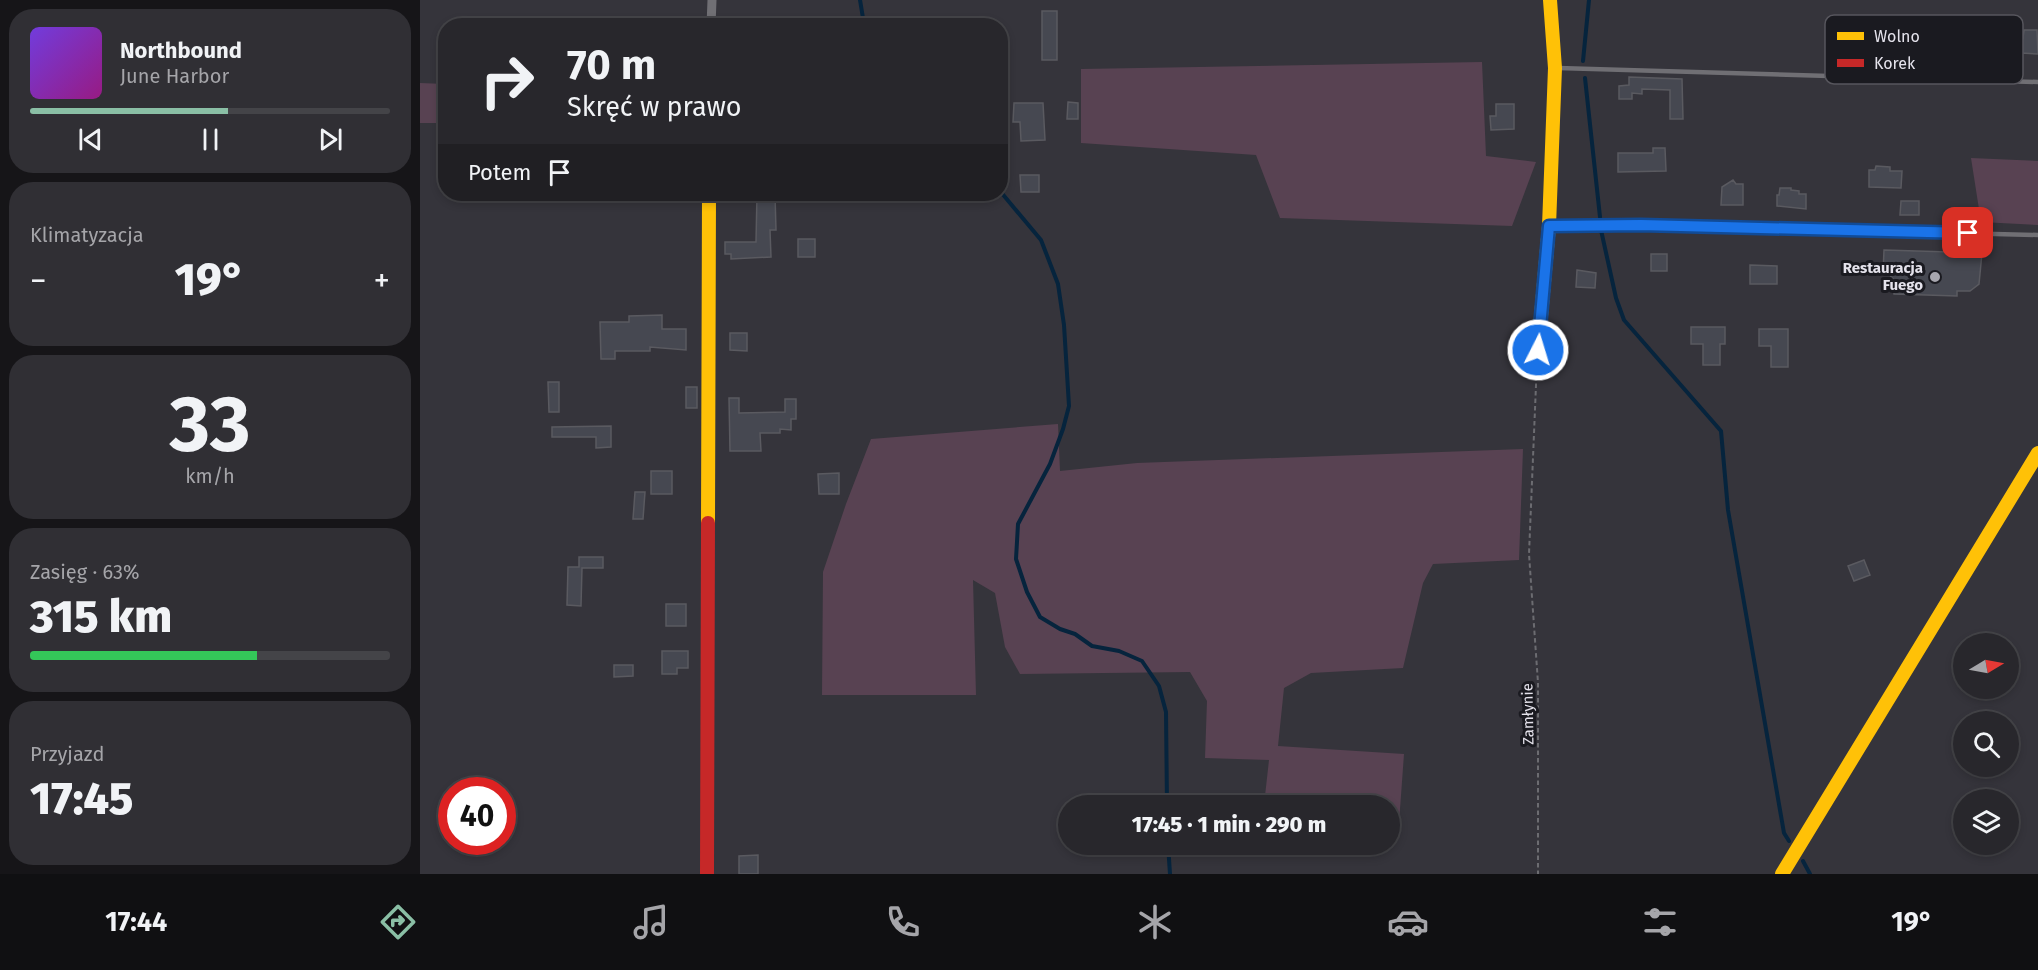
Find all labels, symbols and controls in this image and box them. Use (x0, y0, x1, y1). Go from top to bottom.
legend (1825, 15, 2023, 84)
text: Wolno (1874, 27, 1920, 46)
text: Northbound (120, 37, 242, 64)
text: 70 m (567, 40, 656, 90)
icon: right (468, 42, 546, 120)
text: Korek (1874, 54, 1916, 73)
text: June Harbor (120, 64, 229, 88)
text: Skręć w prawo (567, 91, 742, 123)
icon: previous (74, 123, 107, 156)
icon: pause (194, 123, 227, 156)
icon: next (314, 123, 347, 156)
icon: arrive (543, 156, 576, 189)
text: Potem (468, 159, 531, 186)
pin (1942, 207, 1993, 258)
icon: arrive (1951, 216, 1984, 249)
text: Klimatyzacja (30, 223, 144, 247)
text: 19° (175, 253, 245, 307)
place label: Restauracja Fuego (1843, 259, 1923, 294)
text: − (30, 261, 47, 301)
text: + (374, 261, 390, 301)
marker: Restauracja Fuego (1928, 270, 1942, 284)
position arrow (1506, 318, 1570, 382)
text: 33 (169, 378, 251, 472)
text: km/h (185, 464, 235, 488)
text: Zasięg · 63% (30, 560, 139, 584)
text: 315 km (30, 590, 172, 644)
north arrow (1953, 633, 2019, 699)
map controls (1953, 633, 2019, 855)
street label: Zamłynie (1518, 683, 1538, 745)
button: search (1953, 711, 2019, 777)
text: Przyjazd (30, 742, 104, 766)
text: 17:45 (30, 772, 133, 826)
speed limit sign: 40 (438, 777, 516, 855)
button: layers (1953, 789, 2019, 855)
text: 17:45 · 1 min · 290 m (1132, 811, 1326, 838)
icon: directions (377, 901, 419, 943)
icon: music (630, 901, 672, 943)
icon: phone (882, 901, 924, 943)
icon: climate (1134, 901, 1176, 943)
icon: car (1387, 901, 1429, 943)
icon: filters (1639, 901, 1681, 943)
text: 17:44 (105, 906, 167, 938)
text: 19° (1891, 906, 1933, 938)

